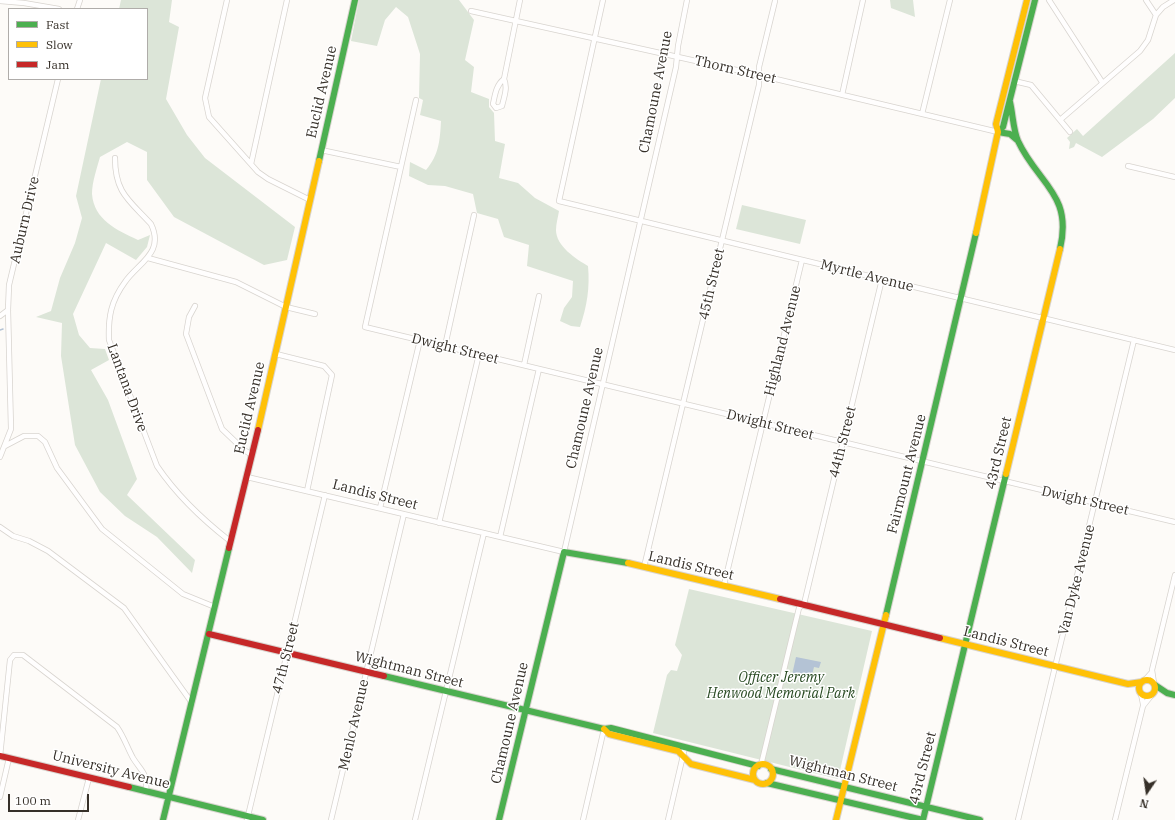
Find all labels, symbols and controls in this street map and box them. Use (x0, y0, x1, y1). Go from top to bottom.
legend (8, 8, 148, 80)
text: Fast (46, 17, 70, 32)
street label: Chamoune Avenue (636, 29, 676, 155)
text: Slow (46, 37, 73, 52)
street label: Euclid Avenue (303, 44, 341, 140)
street label: Thorn Street (692, 52, 778, 88)
text: Jam (46, 57, 69, 72)
street label: Auburn Drive (7, 175, 43, 265)
street label: 45th Street (696, 247, 728, 321)
street label: Myrtle Avenue (819, 256, 915, 296)
street label: Highland Avenue (761, 284, 805, 398)
street label: Dwight Street (410, 330, 500, 368)
street label: Lantana Drive (103, 342, 151, 434)
street label: Chamoune Avenue (563, 346, 607, 470)
street label: Euclid Avenue (231, 360, 269, 456)
street label: 44th Street (826, 405, 860, 479)
street label: Dwight Street (725, 406, 815, 444)
street label: Fairmount Avenue (884, 412, 930, 536)
street label: 43rd Street (982, 415, 1016, 491)
street label: Landis Street (331, 476, 419, 514)
street label: Dwight Street (1040, 483, 1130, 519)
street label: Van Dyke Avenue (1055, 523, 1099, 637)
street label: Landis Street (647, 548, 735, 584)
street label: 47th Street (269, 621, 303, 695)
street label: Landis Street (962, 623, 1050, 661)
street label: Wightman Street (353, 648, 465, 692)
street label: Chamoune Avenue (488, 661, 532, 785)
park label: Officer Jeremy Henwood Memorial Park (707, 670, 855, 702)
street label: Menlo Avenue (335, 678, 373, 772)
street label: 43rd Street (906, 730, 940, 806)
street label: University Avenue (50, 747, 172, 793)
street label: Wightman Street (787, 752, 899, 796)
north arrow (1127, 772, 1167, 812)
scale bar (10, 786, 91, 812)
text: 100 m (15, 793, 51, 808)
text: N (1138, 796, 1150, 811)

